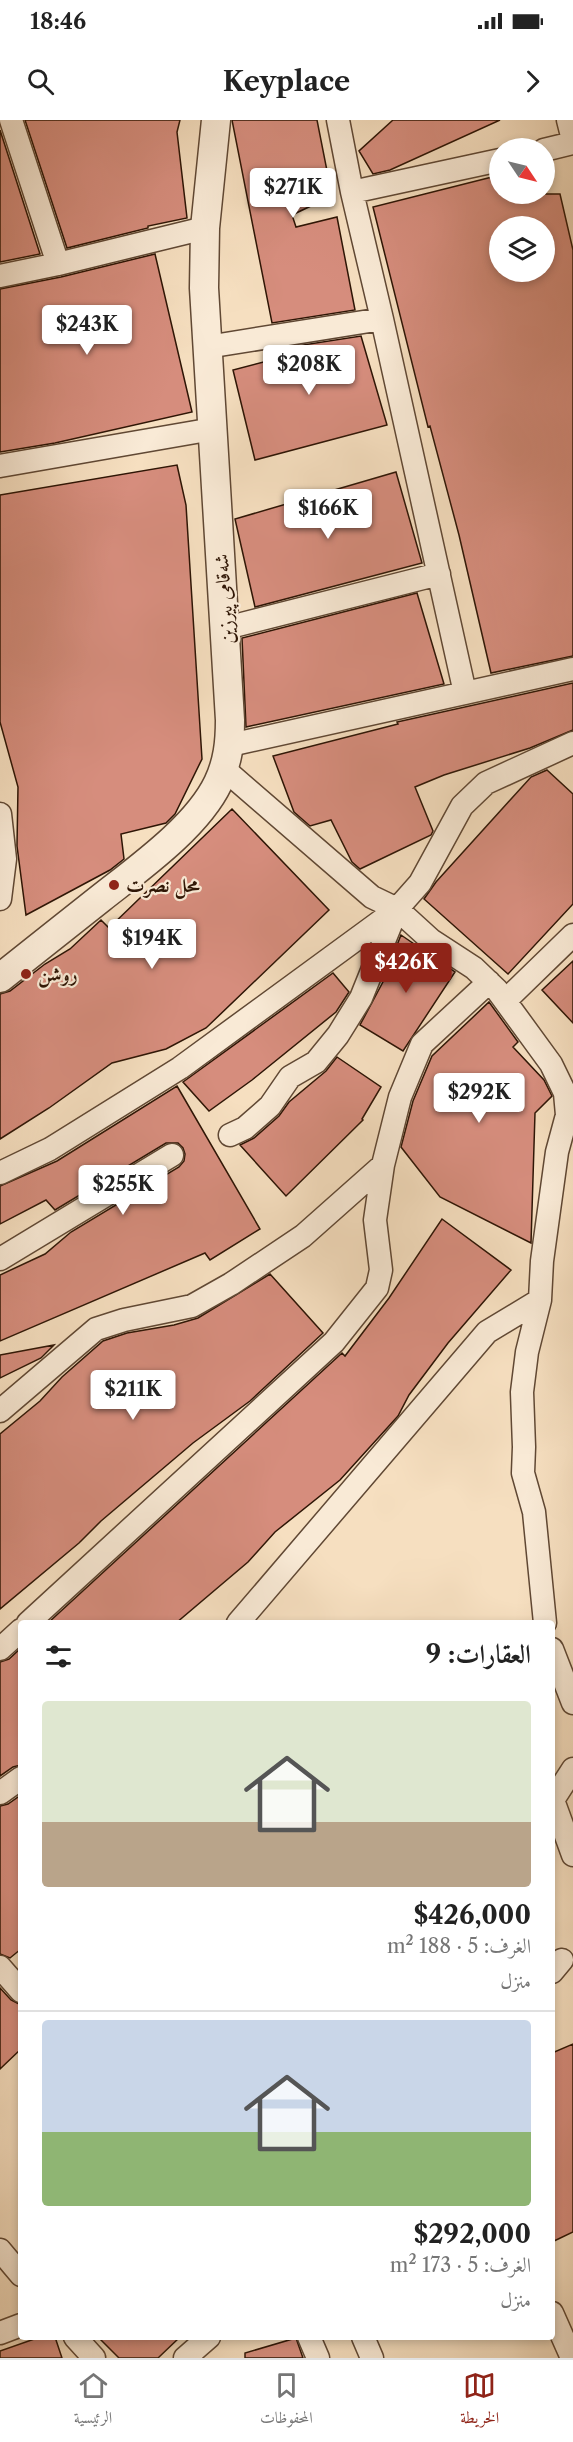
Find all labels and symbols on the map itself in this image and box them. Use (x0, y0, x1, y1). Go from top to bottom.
north arrow (489, 138, 555, 204)
pin: $271K (251, 168, 335, 219)
pin: $243K (45, 305, 129, 356)
pin: $208K (267, 345, 351, 396)
pin: $166K (286, 489, 370, 540)
street label: شەقامی پیرزین (209, 553, 242, 645)
place label: محل نصرت (126, 873, 200, 899)
marker: محل نصرت (107, 878, 121, 892)
pin: $194K (110, 919, 194, 970)
pin: $426K (364, 943, 448, 994)
place label: روشن (38, 962, 78, 988)
marker: روشن (19, 967, 33, 981)
pin: $292K (437, 1073, 521, 1124)
pin: $255K (81, 1165, 165, 1216)
pin: $211K (91, 1370, 175, 1421)

